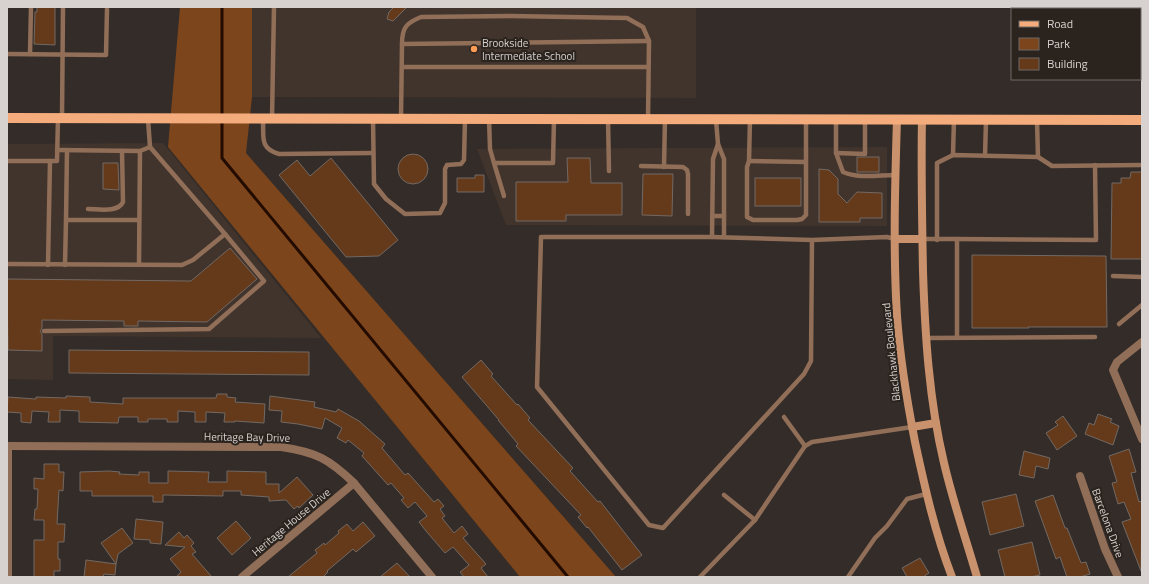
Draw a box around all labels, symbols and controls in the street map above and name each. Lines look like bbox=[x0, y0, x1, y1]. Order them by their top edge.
legend bbox=[1011, 8, 1141, 80]
text: Road bbox=[1047, 14, 1073, 33]
text: Park bbox=[1047, 34, 1070, 53]
place label: Brookside Intermediate School bbox=[482, 35, 575, 64]
marker: Brookside Intermediate School bbox=[469, 44, 479, 54]
text: Building bbox=[1047, 54, 1088, 73]
street label: Blackhawk Boulevard bbox=[878, 302, 904, 402]
street label: Heritage Bay Drive bbox=[204, 428, 291, 446]
street label: Heritage House Drive bbox=[248, 484, 334, 560]
street label: Barcelona Drive bbox=[1088, 486, 1128, 560]

